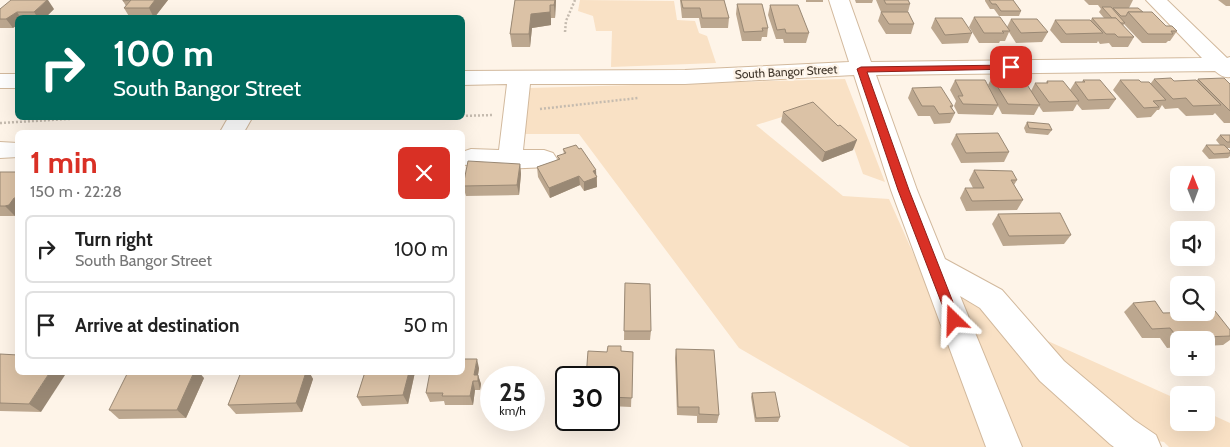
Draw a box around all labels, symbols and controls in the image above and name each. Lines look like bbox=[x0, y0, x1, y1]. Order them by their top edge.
text: 100 m bbox=[113, 32, 214, 75]
icon: right bbox=[30, 35, 95, 100]
pin bbox=[990, 46, 1032, 88]
icon: arrive bbox=[997, 53, 1025, 81]
street label: South Bangor Street bbox=[734, 61, 838, 82]
text: South Bangor Street bbox=[113, 75, 301, 102]
text: 1 min bbox=[30, 144, 98, 181]
button: close bbox=[398, 147, 450, 199]
north arrow bbox=[1170, 166, 1215, 211]
map controls bbox=[1170, 166, 1215, 431]
text: 150 m · 22:28 bbox=[30, 182, 122, 201]
button: sound bbox=[1170, 221, 1215, 266]
text: Turn right bbox=[75, 228, 153, 251]
icon: right bbox=[32, 235, 60, 263]
text: 100 m bbox=[394, 238, 448, 261]
text: South Bangor Street bbox=[75, 251, 212, 270]
button: search bbox=[1170, 276, 1215, 321]
position arrow bbox=[927, 293, 979, 345]
icon: arrive bbox=[32, 311, 60, 339]
text: Arrive at destination bbox=[75, 314, 239, 337]
text: 50 m bbox=[404, 314, 448, 337]
button: + bbox=[1170, 331, 1215, 376]
speed limit sign: 30 bbox=[555, 366, 620, 431]
text: 25 bbox=[499, 377, 526, 407]
button: − bbox=[1170, 386, 1215, 431]
text: km/h bbox=[499, 403, 526, 418]

